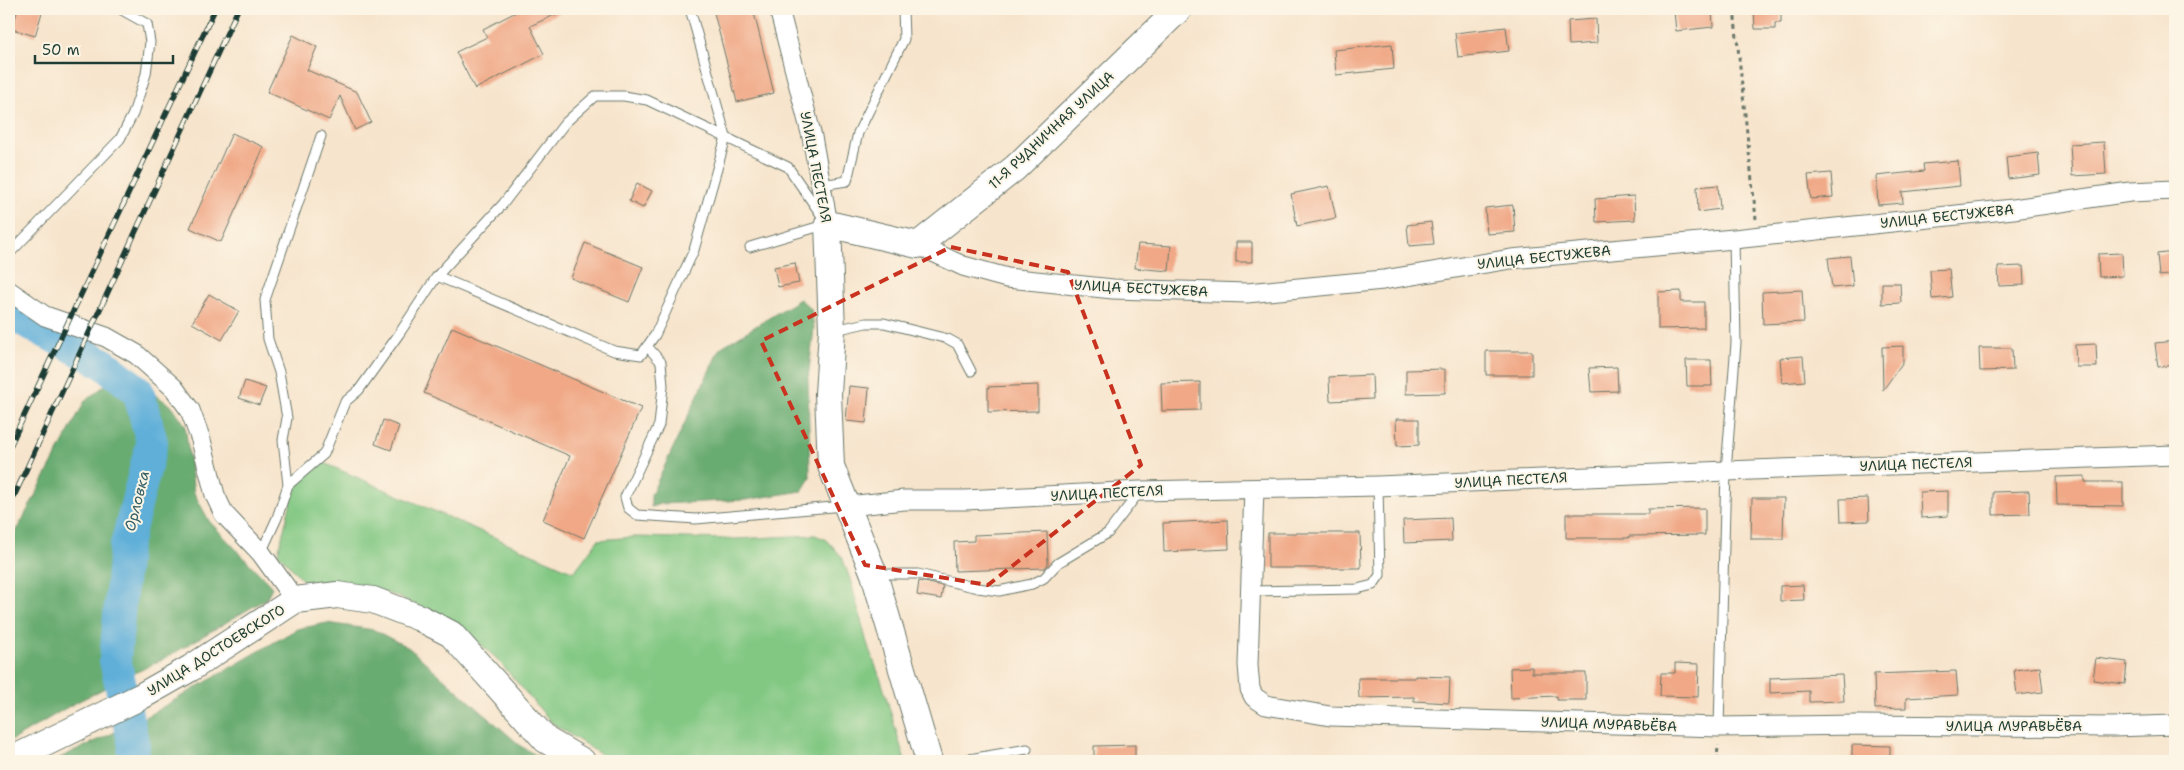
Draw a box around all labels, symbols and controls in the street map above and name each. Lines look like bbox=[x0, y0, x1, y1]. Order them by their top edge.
scale bar bbox=[35, 32, 172, 64]
text: 50 m bbox=[42, 40, 80, 60]
street label: 11-Я РУДНИЧНАЯ УЛИЦА bbox=[984, 67, 1118, 193]
street label: УЛИЦА ПЕСТЕЛЯ bbox=[796, 110, 836, 224]
street label: УЛИЦА БЕСТУЖЕВА bbox=[1879, 200, 2015, 232]
street label: УЛИЦА БЕСТУЖЕВА bbox=[1476, 241, 1612, 273]
street label: УЛИЦА БЕСТУЖЕВА bbox=[1073, 275, 1209, 301]
street label: УЛИЦА ПЕСТЕЛЯ bbox=[1859, 453, 1973, 475]
street label: УЛИЦА ПЕСТЕЛЯ bbox=[1454, 468, 1568, 492]
water label: Орловка bbox=[120, 469, 154, 533]
street label: УЛИЦА ПЕСТЕЛЯ bbox=[1050, 481, 1164, 505]
street label: УЛИЦА ДОСТОЕВСКОГО bbox=[144, 600, 288, 700]
street label: УЛИЦА МУРАВЬЁВА bbox=[1541, 713, 1677, 735]
street label: УЛИЦА МУРАВЬЁВА bbox=[1946, 717, 2082, 735]

